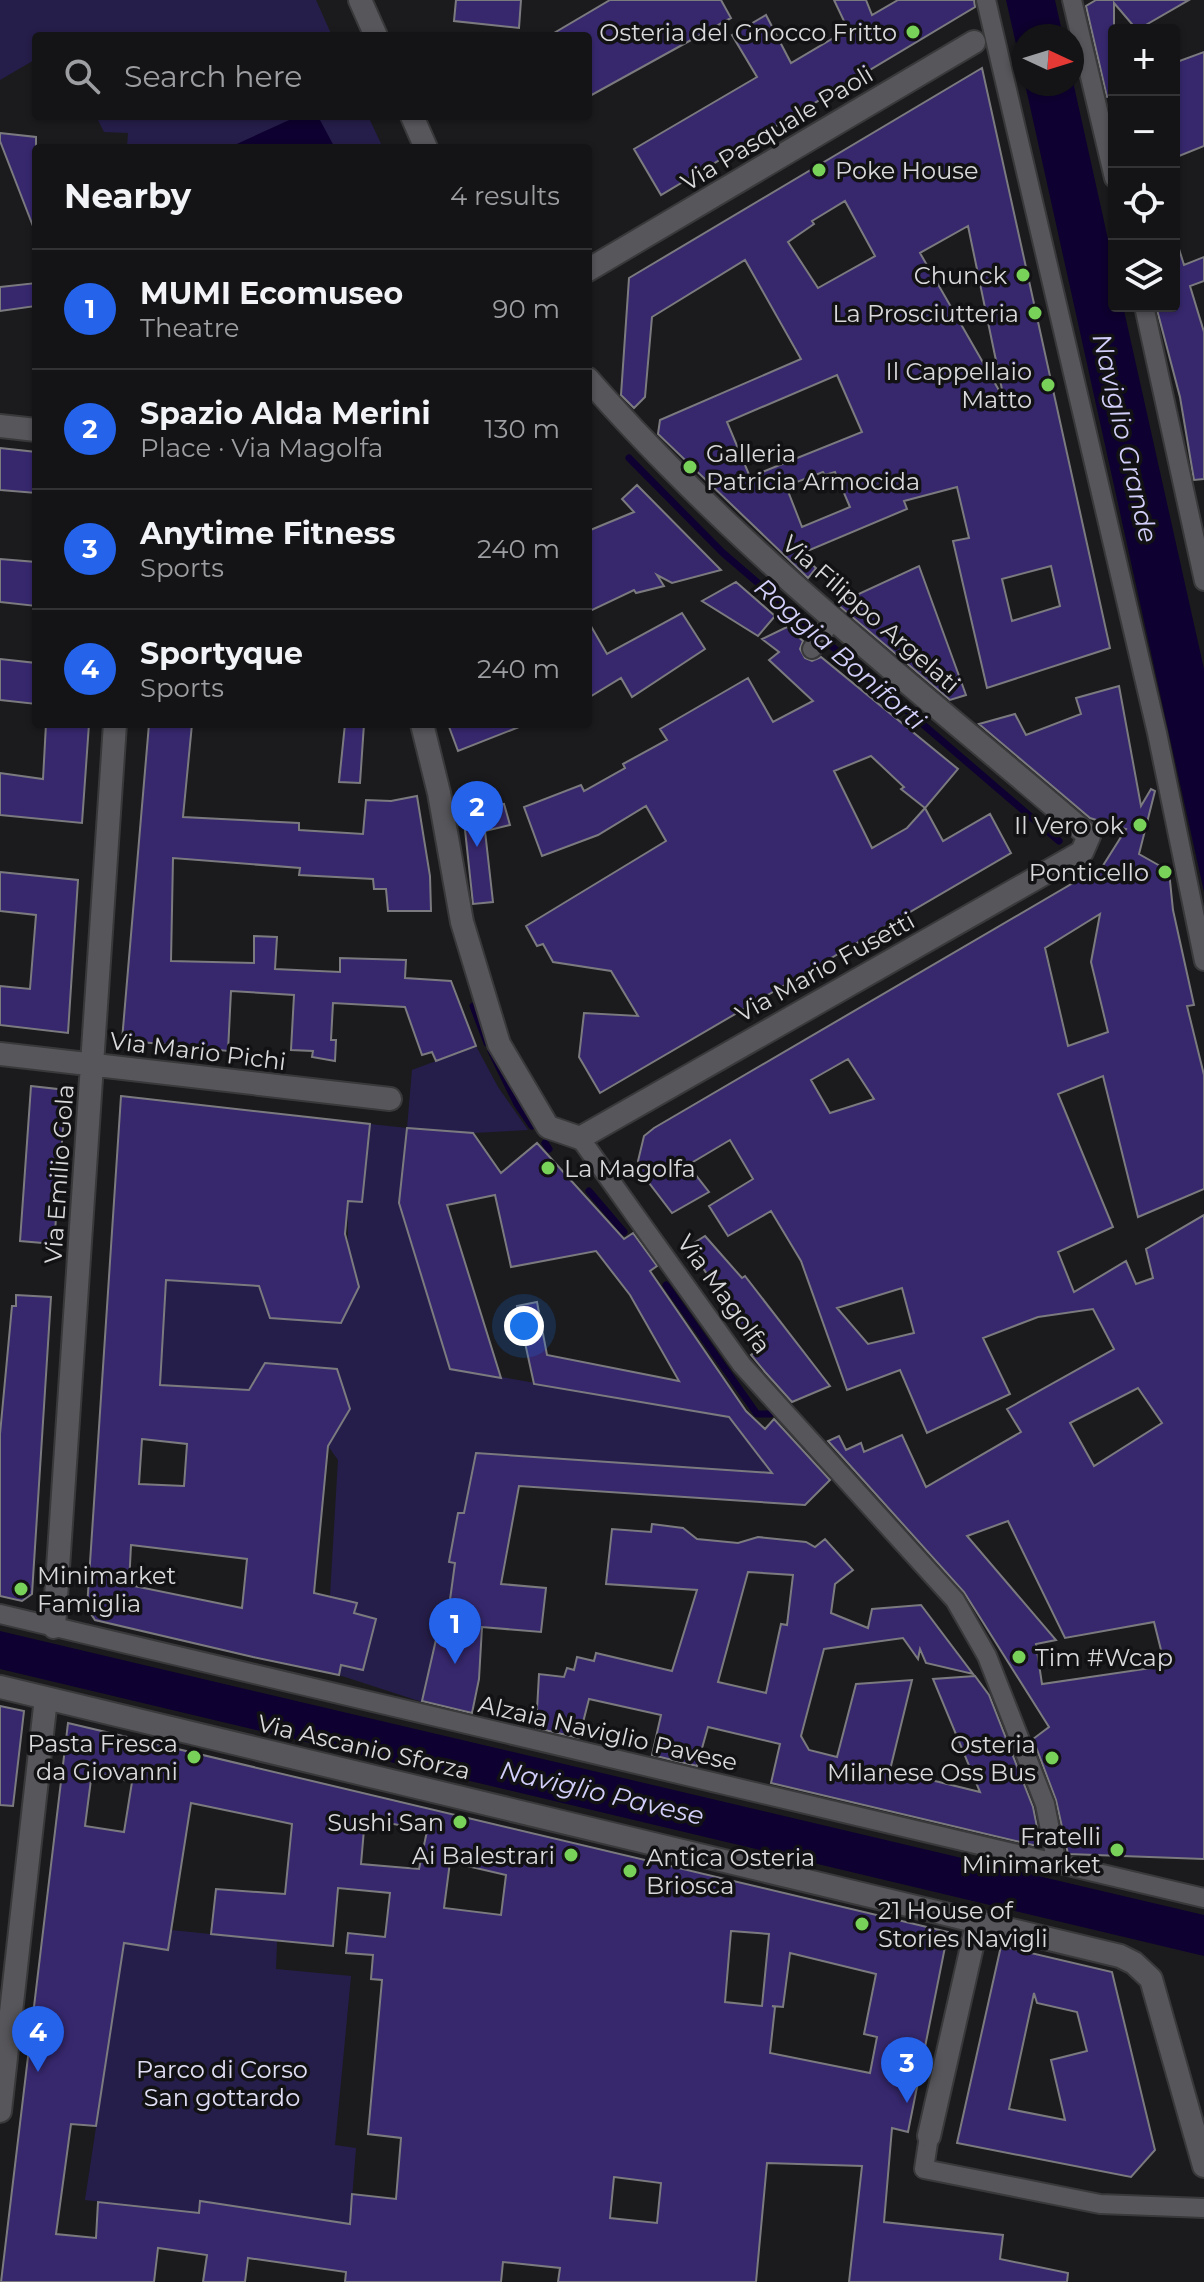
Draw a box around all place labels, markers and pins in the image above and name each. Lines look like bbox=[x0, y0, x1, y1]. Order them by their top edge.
place label: Osteria del Gnocco Fritto bbox=[599, 18, 897, 47]
marker: Osteria del Gnocco Fritto bbox=[904, 23, 922, 41]
place label: Poke House bbox=[835, 156, 979, 185]
marker: Poke House bbox=[810, 161, 828, 179]
place label: Chunck bbox=[914, 261, 1008, 290]
marker: Chunck bbox=[1014, 266, 1032, 284]
place label: La Prosciutteria bbox=[832, 299, 1019, 328]
marker: La Prosciutteria bbox=[1026, 304, 1044, 322]
place label: Il Cappellaio Matto bbox=[885, 357, 1032, 414]
marker: Il Cappellaio Matto bbox=[1039, 376, 1057, 394]
place label: Galleria Patricia Armocida bbox=[706, 439, 920, 496]
marker: Galleria Patricia Armocida bbox=[681, 458, 699, 476]
pin: 2 bbox=[451, 781, 503, 847]
place label: Il Vero ok bbox=[1014, 811, 1125, 840]
marker: Il Vero ok bbox=[1131, 816, 1149, 834]
place label: Ponticello bbox=[1029, 858, 1149, 887]
marker: Ponticello bbox=[1156, 863, 1174, 881]
place label: La Magolfa bbox=[564, 1154, 696, 1183]
marker: La Magolfa bbox=[539, 1159, 557, 1177]
place label: Minimarket Famiglia bbox=[37, 1561, 176, 1618]
marker: Minimarket Famiglia bbox=[12, 1580, 30, 1598]
pin: 1 bbox=[429, 1598, 481, 1664]
place label: Tim #Wcap bbox=[1035, 1643, 1173, 1672]
marker: Tim #Wcap bbox=[1010, 1648, 1028, 1666]
place label: Pasta Fresca da Giovanni bbox=[27, 1729, 178, 1786]
place label: Osteria Milanese Oss Bus bbox=[827, 1730, 1036, 1787]
marker: Pasta Fresca da Giovanni bbox=[185, 1748, 203, 1766]
marker: Osteria Milanese Oss Bus bbox=[1043, 1749, 1061, 1767]
place label: Sushi San bbox=[327, 1808, 444, 1837]
marker: Sushi San bbox=[451, 1813, 469, 1831]
place label: Fratelli Minimarket bbox=[962, 1822, 1101, 1879]
place label: Ai Balestrari bbox=[412, 1841, 555, 1870]
marker: Fratelli Minimarket bbox=[1108, 1841, 1126, 1859]
place label: Antica Osteria Briosca bbox=[646, 1843, 815, 1900]
marker: Ai Balestrari bbox=[562, 1846, 580, 1864]
marker: Antica Osteria Briosca bbox=[621, 1862, 639, 1880]
place label: 21 House of Stories Navigli bbox=[878, 1896, 1048, 1953]
marker: 21 House of Stories Navigli bbox=[853, 1915, 871, 1933]
pin: 4 bbox=[12, 2006, 64, 2072]
pin: 3 bbox=[881, 2037, 933, 2103]

